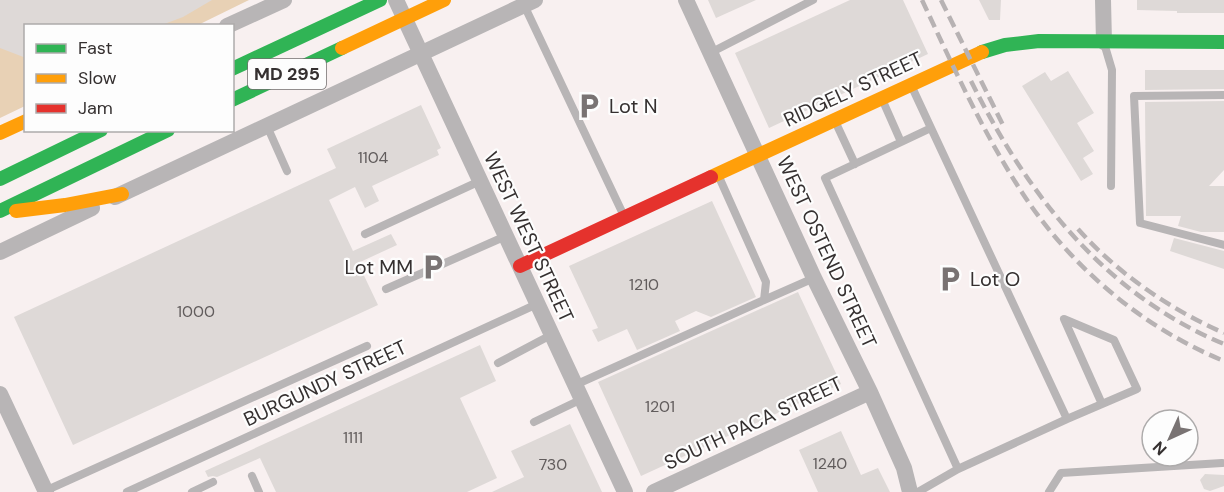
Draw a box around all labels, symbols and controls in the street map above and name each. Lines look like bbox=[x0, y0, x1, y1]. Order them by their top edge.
legend bbox=[24, 24, 234, 132]
text: Fast bbox=[78, 36, 113, 60]
street label: RIDGELY STREET bbox=[779, 45, 927, 133]
road number: MD 295 bbox=[248, 59, 326, 89]
text: Slow bbox=[78, 66, 117, 90]
parking icon: Lot N bbox=[574, 91, 604, 121]
place label: Lot N bbox=[609, 93, 658, 119]
text: Jam bbox=[78, 96, 113, 120]
house number: 1104 bbox=[358, 147, 389, 168]
street label: WEST WEST STREET bbox=[478, 148, 580, 326]
street label: WEST OSTEND STREET bbox=[771, 152, 883, 352]
parking icon: Lot MM bbox=[418, 252, 448, 282]
place label: Lot MM bbox=[345, 254, 413, 280]
parking icon: Lot O bbox=[935, 264, 965, 294]
place label: Lot O bbox=[970, 266, 1020, 292]
house number: 1210 bbox=[629, 274, 659, 295]
house number: 1000 bbox=[177, 301, 215, 322]
street label: BURGUNDY STREET bbox=[239, 334, 411, 432]
street label: SOUTH PACA STREET bbox=[660, 370, 846, 476]
house number: 1201 bbox=[645, 396, 675, 417]
north arrow bbox=[1140, 408, 1200, 468]
house number: 1111 bbox=[343, 427, 363, 448]
text: N bbox=[1148, 437, 1171, 460]
house number: 1240 bbox=[813, 453, 847, 474]
house number: 730 bbox=[539, 454, 567, 475]

